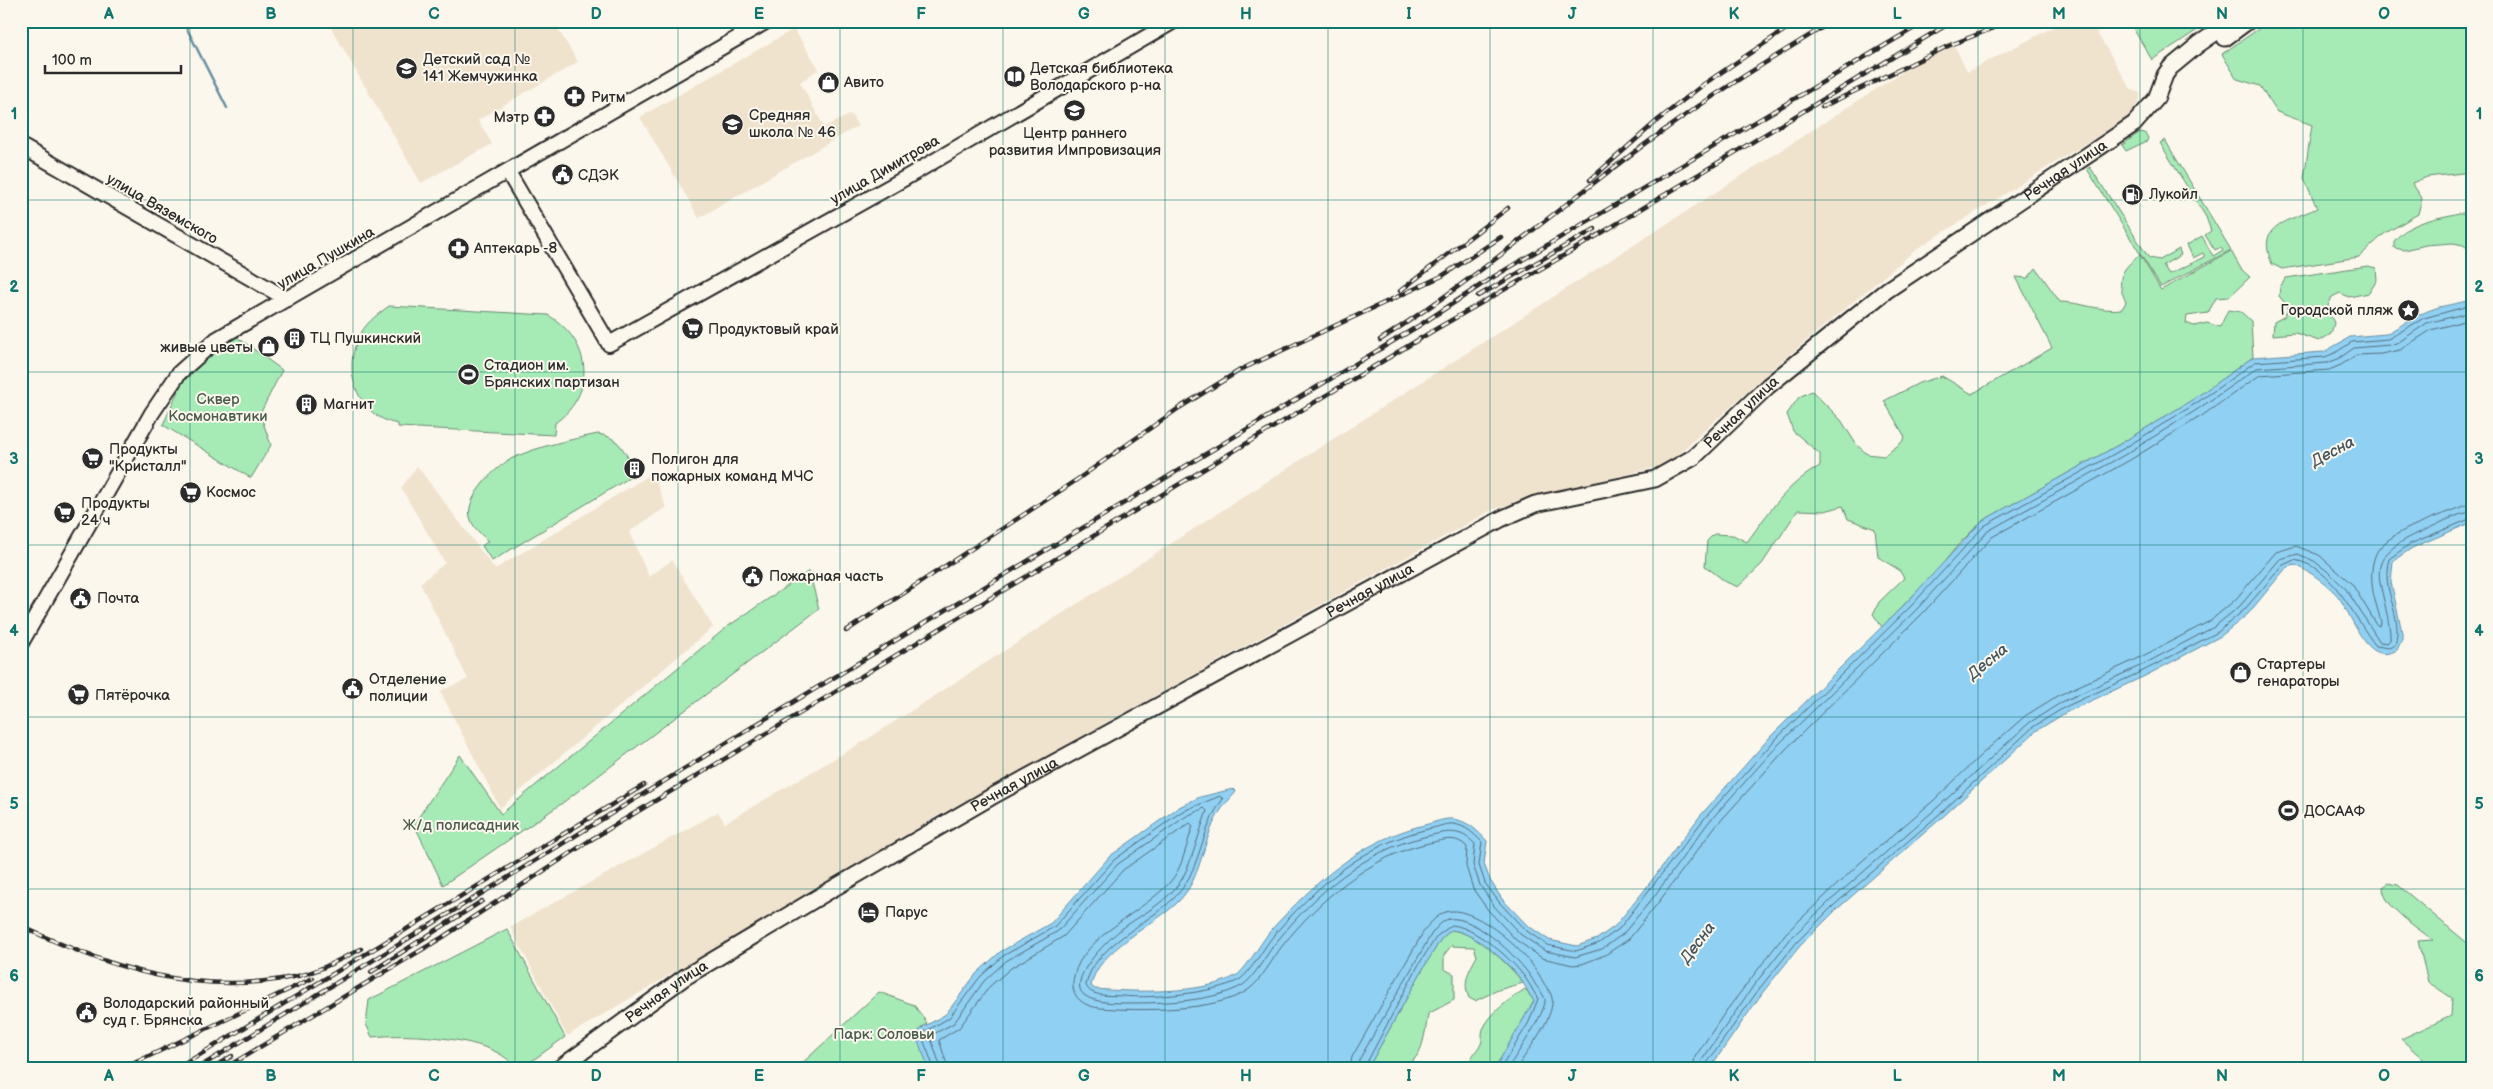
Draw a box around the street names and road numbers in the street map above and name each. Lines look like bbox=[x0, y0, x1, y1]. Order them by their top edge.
street label: улица Димитрова bbox=[827, 131, 943, 209]
street label: Речная улица bbox=[2020, 135, 2111, 205]
street label: улица Вяземского bbox=[103, 169, 221, 249]
street label: улица Пушкина bbox=[274, 222, 378, 293]
street label: Речная улица bbox=[1699, 372, 1783, 452]
street label: Речная улица bbox=[1323, 559, 1417, 622]
street label: Речная улица bbox=[967, 753, 1061, 816]
street label: Речная улица bbox=[621, 956, 711, 1027]

